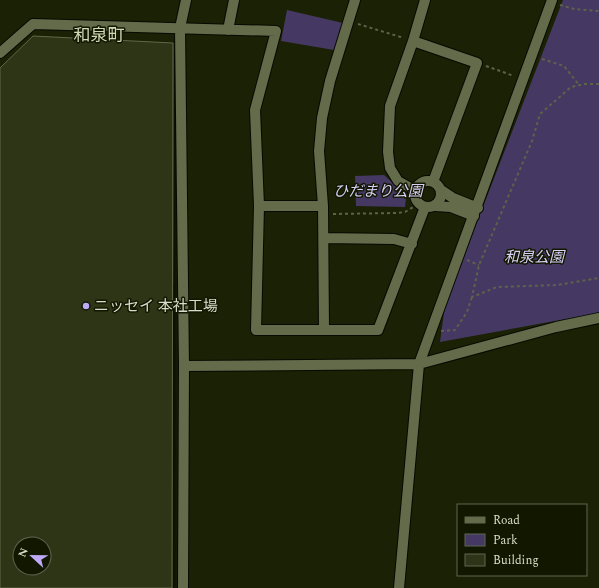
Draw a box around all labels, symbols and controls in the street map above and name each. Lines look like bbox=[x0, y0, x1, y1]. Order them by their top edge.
district label: 和泉町 bbox=[74, 23, 125, 49]
park label: ひだまり公園 bbox=[333, 180, 425, 203]
park label: 和泉公園 bbox=[504, 246, 566, 269]
place label: ニッセイ 本社工場 bbox=[94, 295, 218, 318]
marker: ニッセイ 本社工場 bbox=[81, 301, 91, 311]
legend bbox=[457, 504, 587, 576]
text: Road bbox=[493, 511, 520, 530]
text: Park bbox=[493, 531, 518, 550]
north arrow bbox=[12, 536, 52, 576]
text: N bbox=[14, 545, 33, 560]
text: Building bbox=[493, 551, 539, 570]

